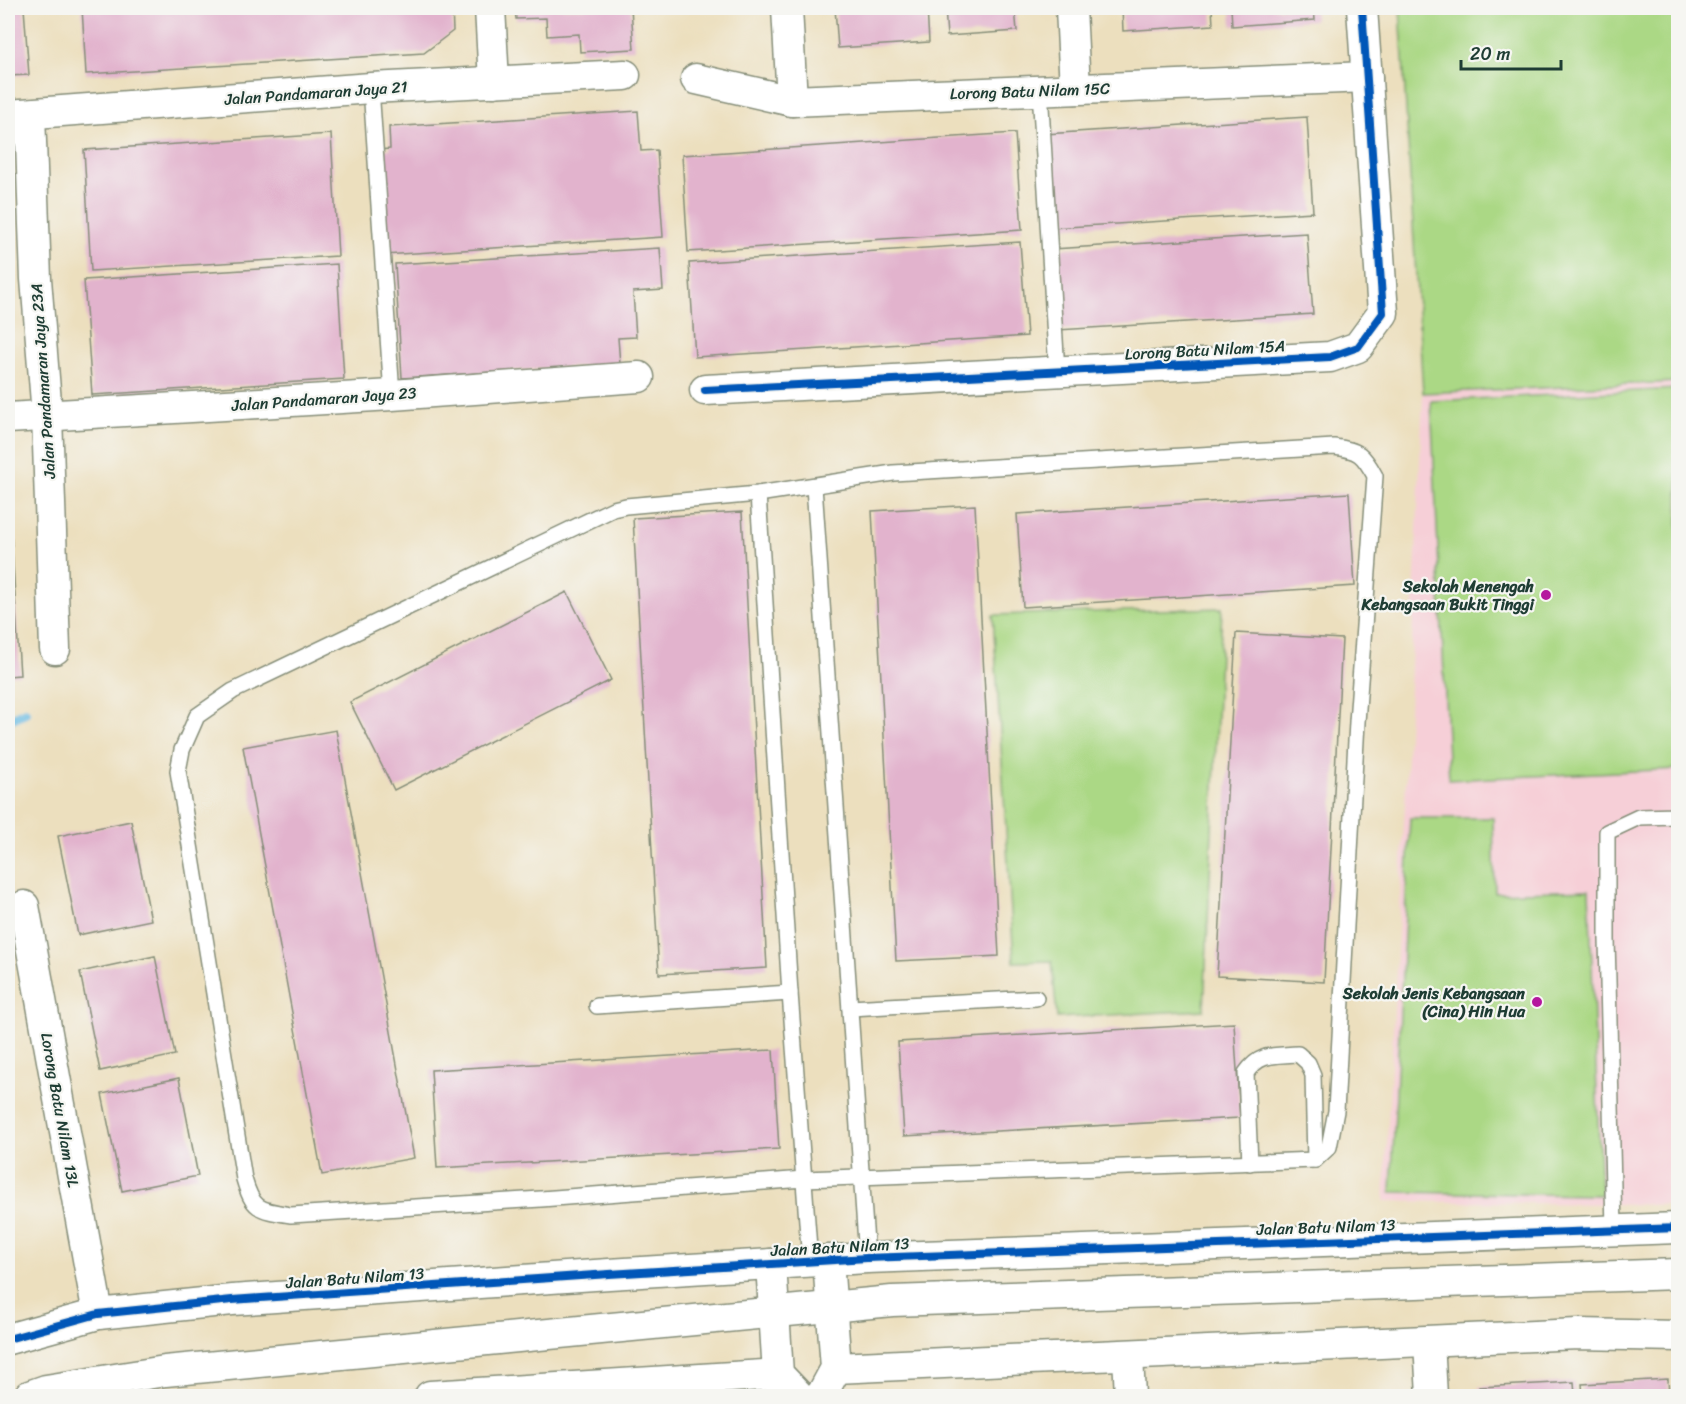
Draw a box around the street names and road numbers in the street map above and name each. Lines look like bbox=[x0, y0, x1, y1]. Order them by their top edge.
street label: Jalan Pandamaran Jaya 21 bbox=[223, 72, 409, 114]
street label: Lorong Batu Nilam 15C bbox=[949, 74, 1111, 108]
street label: Jalan Pandamaran Jaya 23A bbox=[22, 282, 64, 481]
street label: Lorong Batu Nilam 15A bbox=[1124, 331, 1286, 369]
street label: Jalan Pandamaran Jaya 23 bbox=[230, 378, 418, 420]
street label: Lorong Batu Nilam 13L bbox=[32, 1030, 88, 1190]
street label: Jalan Batu Nilam 13 bbox=[1255, 1210, 1396, 1244]
street label: Jalan Batu Nilam 13 bbox=[769, 1229, 910, 1265]
street label: Jalan Batu Nilam 13 bbox=[284, 1259, 425, 1297]

